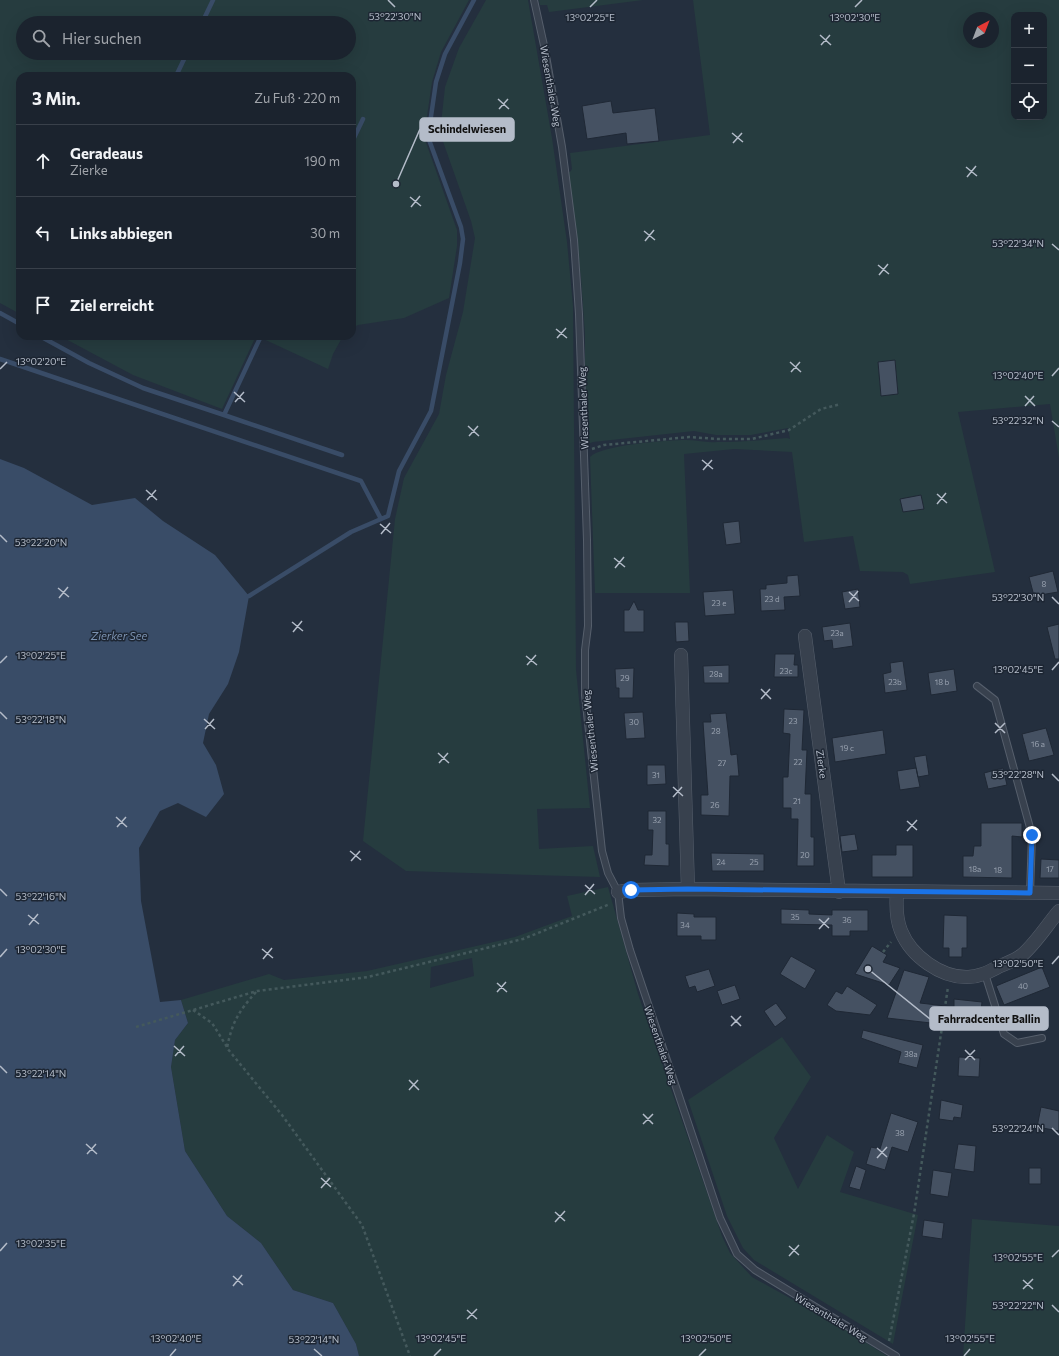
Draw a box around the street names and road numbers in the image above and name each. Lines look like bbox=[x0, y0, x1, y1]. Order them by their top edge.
street label: Wiesenthaler Weg bbox=[538, 44, 564, 128]
street label: Wiesenthaler Weg bbox=[576, 366, 590, 449]
street label: Wiesenthaler Weg bbox=[580, 689, 600, 773]
street label: Zierke bbox=[814, 749, 830, 779]
street label: Wiesenthaler Weg bbox=[642, 1004, 680, 1087]
street label: Wiesenthaler Weg bbox=[793, 1291, 870, 1344]

